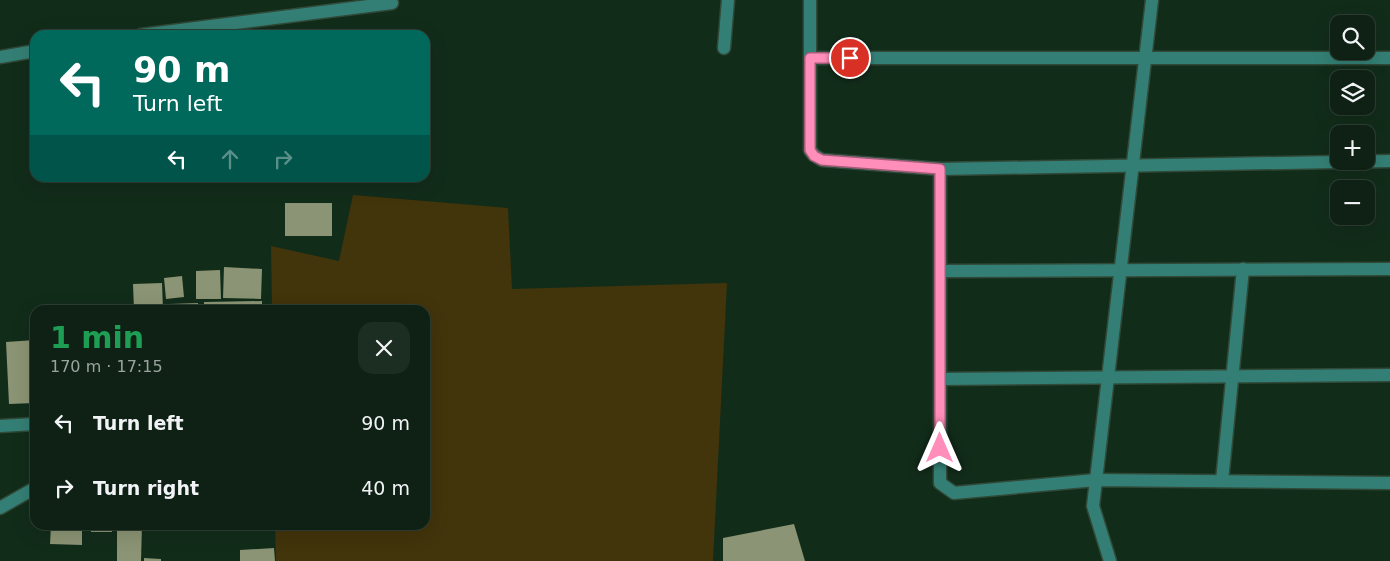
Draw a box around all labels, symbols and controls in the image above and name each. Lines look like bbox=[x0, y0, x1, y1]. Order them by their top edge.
map controls bbox=[1330, 15, 1375, 225]
button: search bbox=[1330, 15, 1375, 60]
pin bbox=[829, 37, 871, 79]
icon: arrive bbox=[836, 44, 864, 72]
icon: left bbox=[50, 50, 115, 115]
text: 90 m bbox=[133, 50, 230, 90]
button: layers bbox=[1330, 70, 1375, 115]
text: Turn left bbox=[133, 91, 222, 116]
button: + bbox=[1330, 125, 1375, 170]
icon: left bbox=[163, 145, 191, 173]
icon: ahead bbox=[216, 145, 244, 173]
icon: right bbox=[269, 145, 297, 173]
button: − bbox=[1330, 180, 1375, 225]
text: 1 min bbox=[50, 320, 144, 355]
button: close bbox=[358, 322, 410, 374]
text: 170 m · 17:15 bbox=[50, 357, 163, 376]
icon: left bbox=[50, 409, 78, 437]
text: Turn left bbox=[93, 412, 184, 434]
text: 90 m bbox=[361, 412, 410, 434]
position arrow bbox=[913, 421, 965, 473]
icon: right bbox=[50, 474, 78, 502]
text: Turn right bbox=[93, 477, 199, 499]
text: 40 m bbox=[361, 477, 410, 499]

